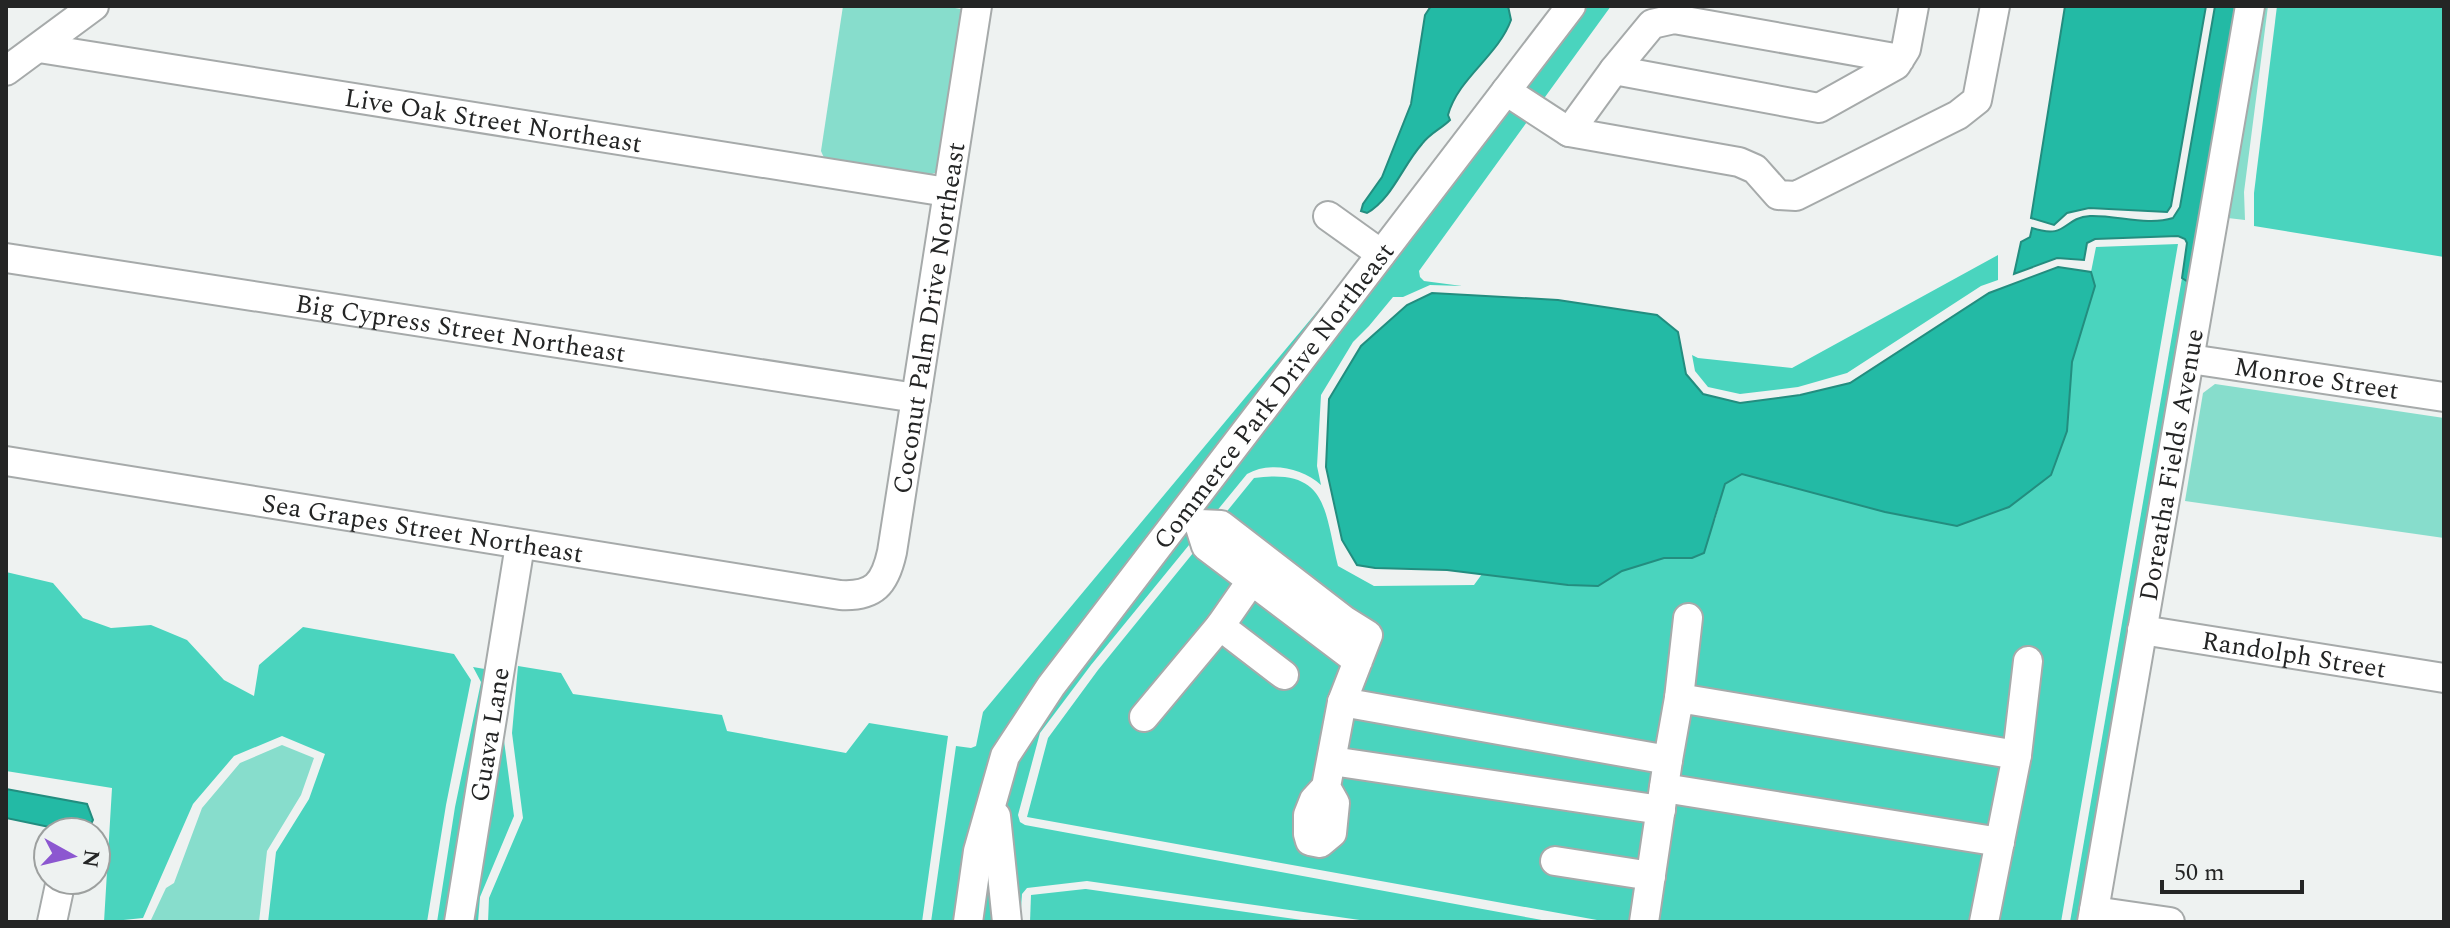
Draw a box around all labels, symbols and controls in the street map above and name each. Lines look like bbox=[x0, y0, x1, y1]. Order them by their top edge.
street label: Live Oak Street Northeast bbox=[342, 78, 645, 164]
street label: Coconut Palm Drive Northeast bbox=[882, 139, 977, 497]
street label: Commerce Park Drive Northeast bbox=[1143, 234, 1405, 558]
street label: Big Cypress Street Northeast bbox=[293, 284, 628, 374]
street label: Doreatha Fields Avenue bbox=[2129, 326, 2215, 604]
street label: Monroe Street bbox=[2231, 347, 2401, 411]
street label: Sea Grapes Street Northeast bbox=[259, 483, 586, 574]
street label: Randolph Street bbox=[2199, 621, 2389, 690]
street label: Guava Lane bbox=[460, 664, 521, 805]
north arrow bbox=[32, 816, 112, 896]
scale bar bbox=[2162, 844, 2302, 894]
text: N bbox=[73, 847, 108, 870]
text: 50 m bbox=[2174, 855, 2225, 891]

